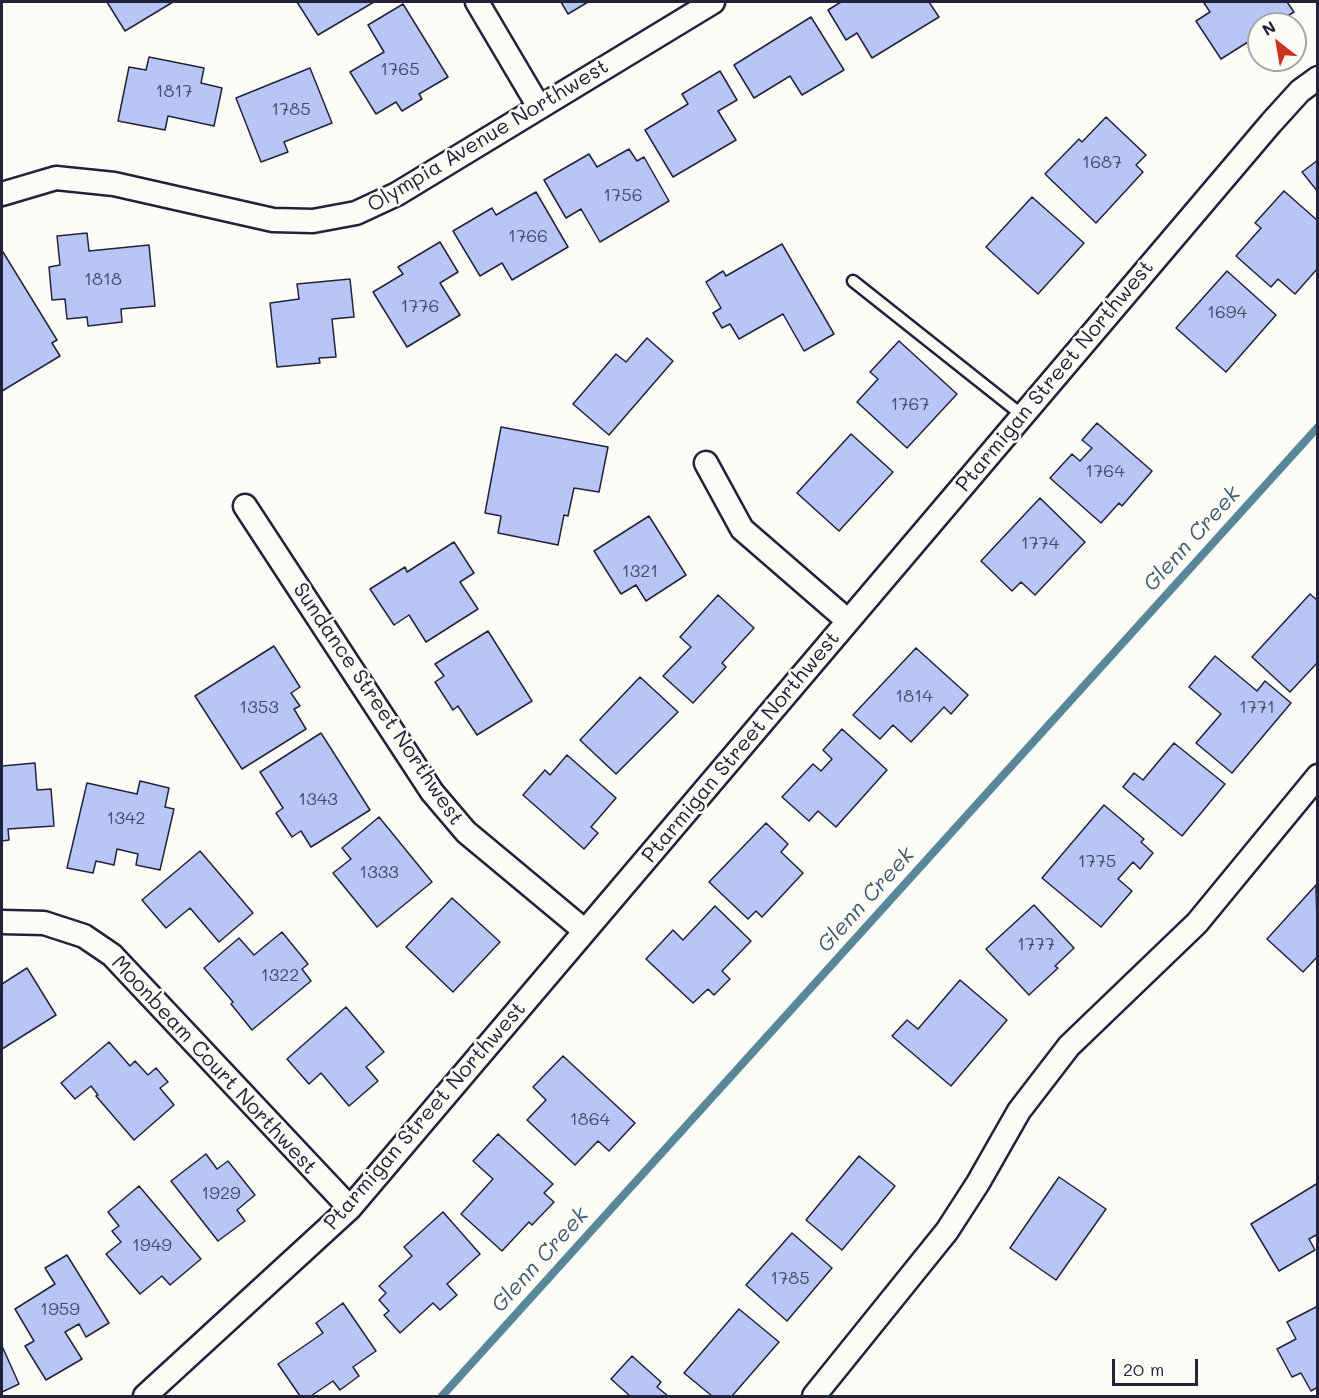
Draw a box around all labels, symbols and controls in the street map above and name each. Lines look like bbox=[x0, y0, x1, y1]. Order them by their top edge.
north arrow bbox=[1247, 12, 1307, 72]
text: N bbox=[1258, 16, 1279, 40]
street label: Olympia Avenue Northwest bbox=[363, 54, 613, 218]
house number: 1765 bbox=[380, 58, 420, 80]
house number: 1817 bbox=[156, 80, 192, 102]
house number: 1785 bbox=[271, 98, 311, 120]
house number: 1687 bbox=[1082, 151, 1122, 173]
house number: 1756 bbox=[603, 184, 643, 206]
house number: 1766 bbox=[508, 225, 548, 247]
street label: Ptarmigan Street Northwest bbox=[951, 255, 1159, 497]
house number: 1818 bbox=[84, 268, 122, 290]
house number: 1776 bbox=[401, 295, 439, 317]
house number: 1694 bbox=[1207, 301, 1247, 323]
house number: 1767 bbox=[891, 393, 929, 415]
house number: 1764 bbox=[1085, 460, 1125, 482]
water label: Glenn Creek bbox=[1138, 481, 1246, 597]
house number: 1774 bbox=[1021, 532, 1059, 554]
house number: 1321 bbox=[622, 560, 658, 582]
street label: Sundance Street Northwest bbox=[287, 578, 469, 830]
street label: Ptarmigan Street Northwest bbox=[637, 626, 845, 868]
house number: 1814 bbox=[895, 685, 933, 707]
house number: 1353 bbox=[239, 696, 279, 718]
house number: 1771 bbox=[1239, 696, 1275, 718]
house number: 1343 bbox=[298, 788, 338, 810]
house number: 1342 bbox=[106, 807, 146, 829]
water label: Glenn Creek bbox=[812, 842, 920, 958]
house number: 1775 bbox=[1078, 850, 1116, 872]
house number: 1333 bbox=[359, 861, 399, 883]
house number: 1777 bbox=[1017, 933, 1055, 955]
street label: Moonbeam Court Northwest bbox=[106, 950, 322, 1180]
house number: 1322 bbox=[261, 964, 299, 986]
street label: Ptarmigan Street Northwest bbox=[319, 997, 531, 1235]
house number: 1864 bbox=[570, 1108, 610, 1130]
house number: 1929 bbox=[201, 1182, 241, 1204]
water label: Glenn Creek bbox=[486, 1202, 594, 1318]
house number: 1949 bbox=[132, 1234, 172, 1256]
house number: 1785 bbox=[770, 1267, 810, 1289]
house number: 1959 bbox=[40, 1298, 80, 1320]
scale bar bbox=[1115, 1347, 1200, 1385]
text: 20 m bbox=[1123, 1357, 1164, 1381]

